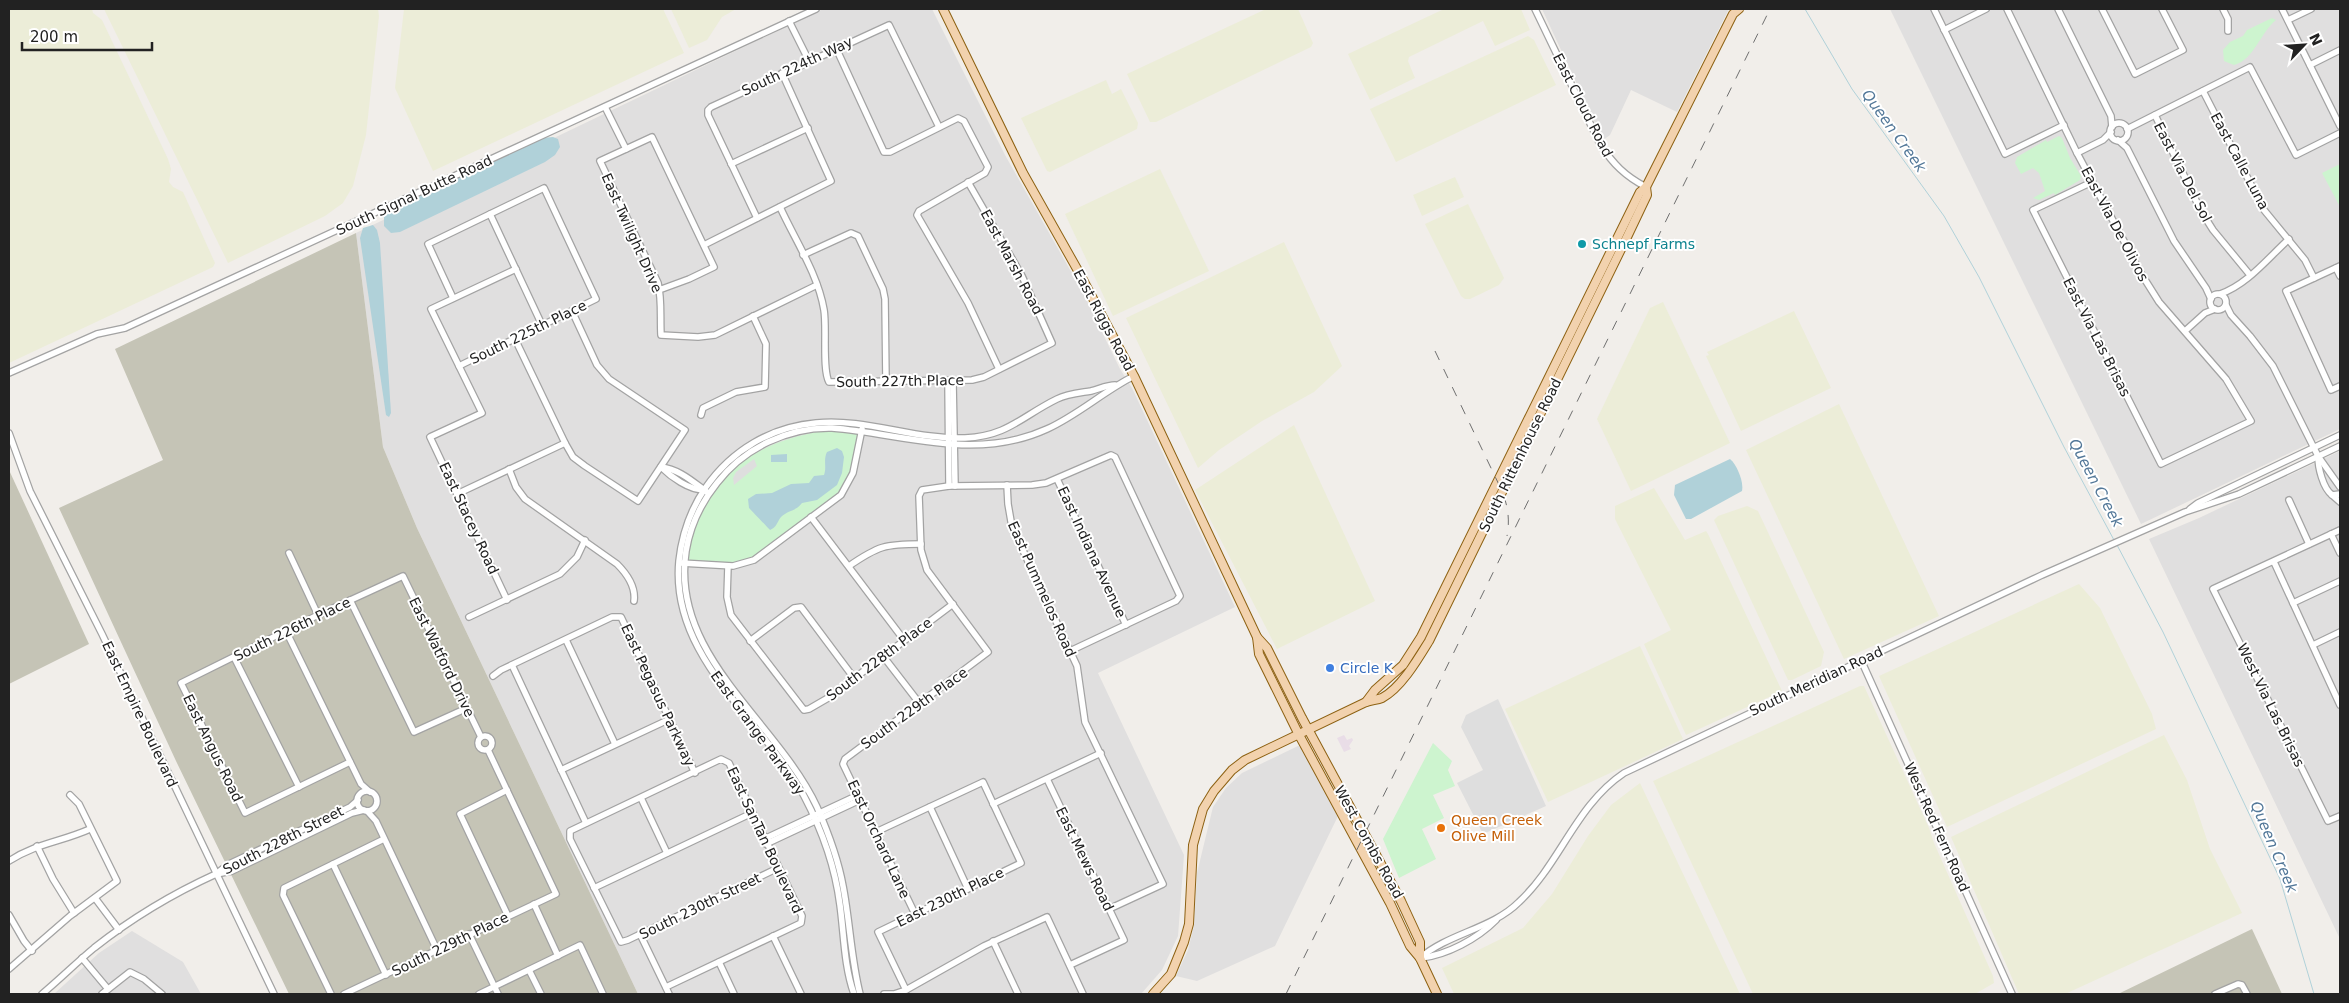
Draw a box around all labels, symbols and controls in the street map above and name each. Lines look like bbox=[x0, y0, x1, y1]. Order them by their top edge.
scale bar bbox=[22, 20, 152, 52]
north arrow bbox=[2279, 20, 2329, 70]
text: 200 m bbox=[30, 28, 78, 46]
text: N bbox=[2306, 31, 2326, 48]
street label: South 224th Way bbox=[739, 33, 855, 99]
street label: East Cloud Road bbox=[1550, 50, 1616, 160]
water label: Queen Creek bbox=[1858, 86, 1931, 177]
street label: East Calle Luna bbox=[2208, 110, 2272, 212]
street label: East Via Del Sol bbox=[2151, 119, 2215, 225]
street label: South Signal Butte Road bbox=[333, 152, 495, 238]
street label: East Via De Olivos bbox=[2078, 164, 2152, 284]
street label: East Twilight Drive bbox=[598, 171, 666, 295]
street label: East Marsh Road bbox=[978, 207, 1046, 317]
place label: Schnepf Farms bbox=[1592, 236, 1695, 252]
marker: Schnepf Farms bbox=[1576, 238, 1588, 250]
street label: East Riggs Road bbox=[1070, 266, 1138, 374]
street label: East Via Las Brisas bbox=[2060, 275, 2134, 399]
street label: South 225th Place bbox=[467, 297, 589, 367]
street label: South 227th Place bbox=[836, 372, 964, 390]
street label: South Rittenhouse Road bbox=[1476, 376, 1564, 534]
water label: Queen Creek bbox=[2065, 436, 2128, 532]
street label: East Stacey Road bbox=[436, 459, 502, 577]
street label: East Indiana Avenue bbox=[1055, 484, 1129, 620]
street label: East Pummelos Road bbox=[1005, 519, 1079, 659]
street label: South 226th Place bbox=[231, 594, 353, 664]
street label: East Watford Drive bbox=[406, 594, 478, 720]
street label: South 228th Place bbox=[823, 614, 935, 704]
street label: East Pegasus Parkway bbox=[618, 621, 698, 769]
street label: East Empire Boulevard bbox=[99, 638, 181, 790]
street label: West Via Las Brisas bbox=[2234, 641, 2308, 769]
street label: South Meridian Road bbox=[1747, 643, 1885, 719]
place label: Circle K bbox=[1340, 660, 1394, 676]
marker: Circle K bbox=[1324, 662, 1336, 674]
street label: South 229th Place bbox=[858, 664, 970, 752]
street label: East Grange Parkway bbox=[708, 668, 808, 798]
street label: East Angus Road bbox=[180, 692, 246, 804]
street label: West Red Fern Road bbox=[1901, 760, 1973, 894]
street label: East SanTan Boulevard bbox=[724, 764, 806, 916]
street label: East Orchard Lane bbox=[844, 777, 914, 901]
street label: West Combs Road bbox=[1331, 783, 1407, 901]
water label: Queen Creek bbox=[2247, 798, 2302, 897]
street label: South 228th Street bbox=[220, 802, 346, 877]
street label: East Mews Road bbox=[1053, 804, 1117, 914]
place label: Queen Creek Olive Mill bbox=[1451, 812, 1543, 844]
marker: Queen Creek Olive Mill bbox=[1435, 822, 1447, 834]
street label: East 230th Place bbox=[894, 864, 1006, 930]
street label: South 230th Street bbox=[637, 869, 764, 942]
street label: South 229th Place bbox=[389, 909, 511, 979]

